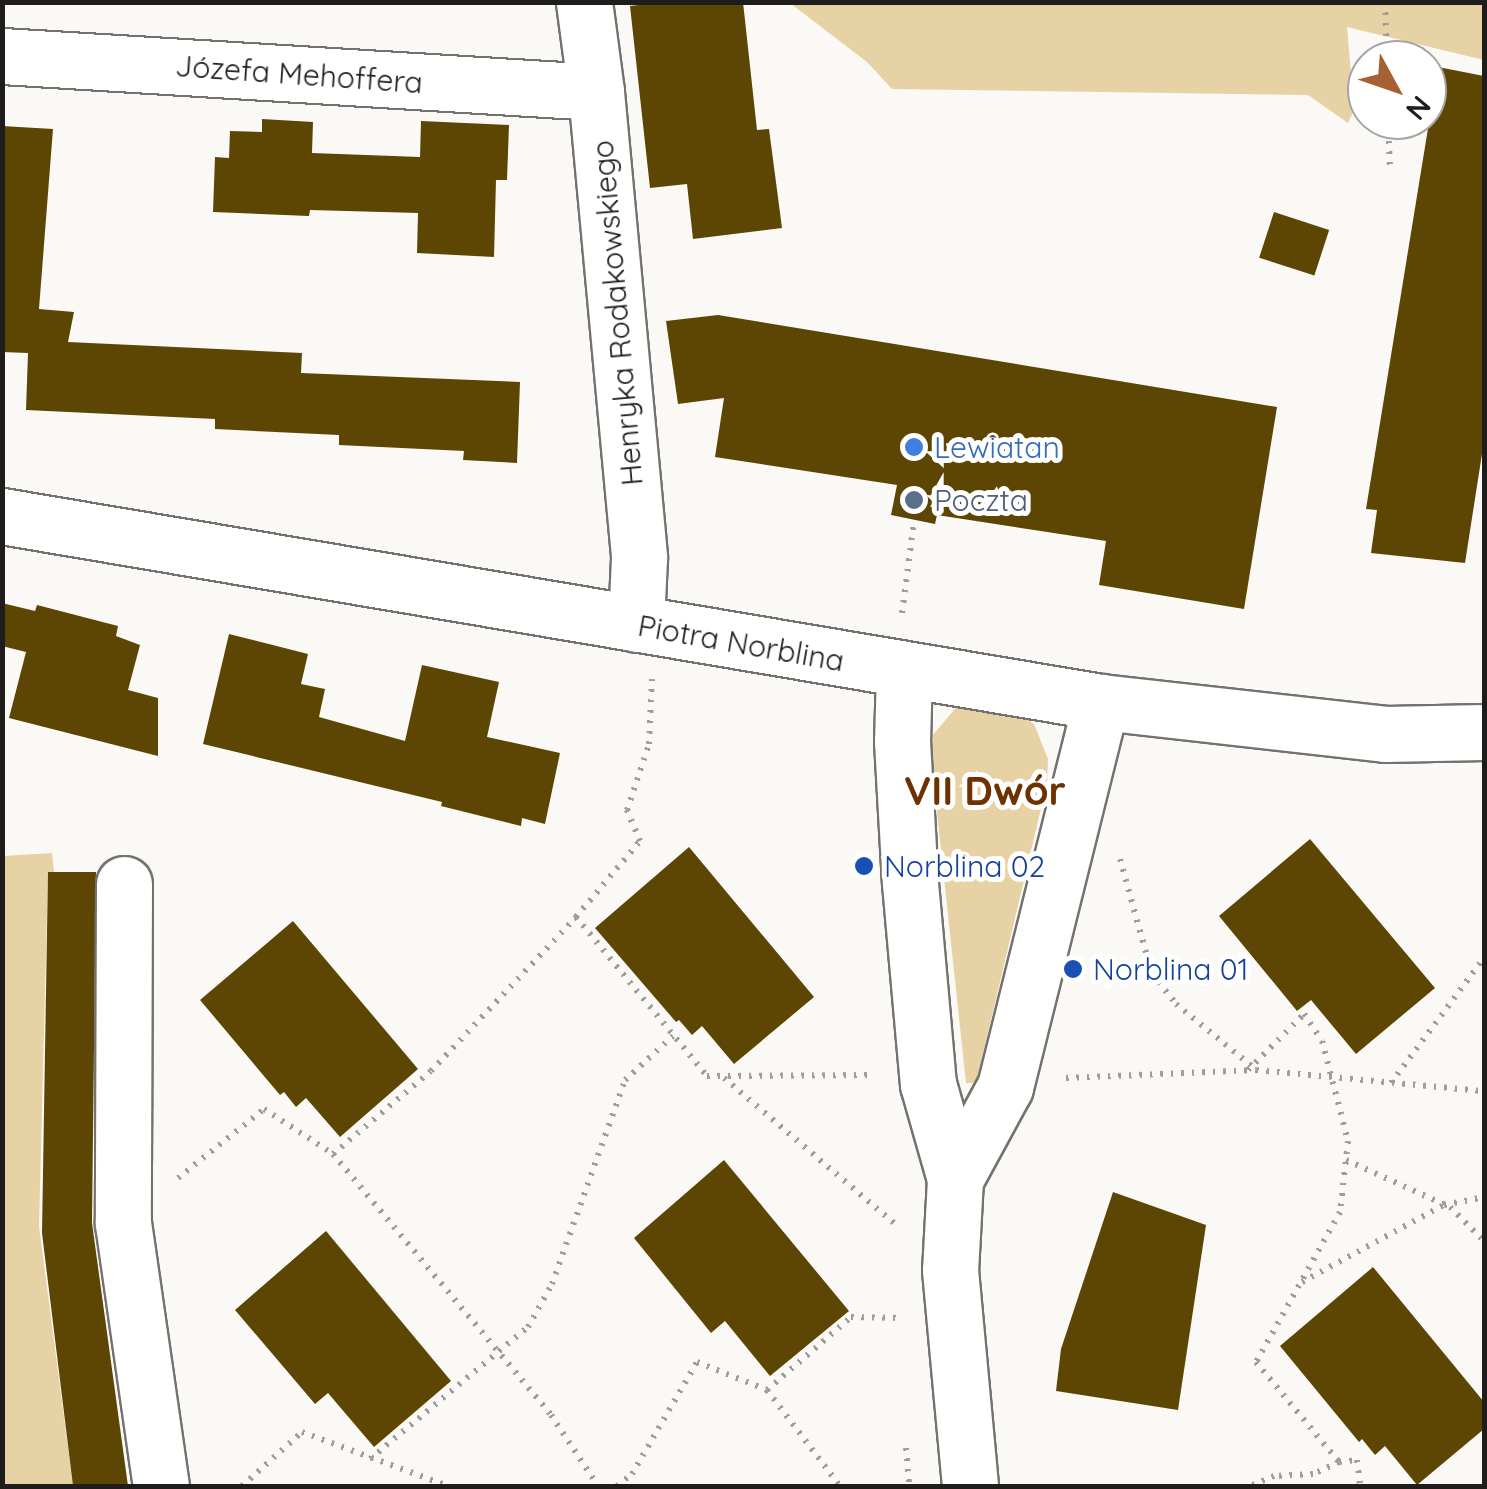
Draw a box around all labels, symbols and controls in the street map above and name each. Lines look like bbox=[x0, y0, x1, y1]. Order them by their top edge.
north arrow bbox=[1347, 40, 1447, 140]
street label: Józefa Mehoffera bbox=[174, 47, 424, 101]
text: N bbox=[1399, 89, 1439, 127]
street label: Henryka Rodakowskiego bbox=[584, 139, 650, 487]
place label: Lewiatan bbox=[934, 429, 1060, 465]
marker: Lewiatan bbox=[903, 436, 925, 458]
place label: Poczta bbox=[934, 482, 1028, 518]
marker: Poczta bbox=[903, 489, 925, 511]
street label: Piotra Norblina bbox=[635, 607, 847, 679]
district label: VII Dwór bbox=[904, 766, 1066, 814]
place label: Norblina 02 bbox=[884, 848, 1045, 884]
marker: Norblina 02 bbox=[853, 855, 875, 877]
place label: Norblina 01 bbox=[1093, 951, 1249, 987]
marker: Norblina 01 bbox=[1062, 958, 1084, 980]

